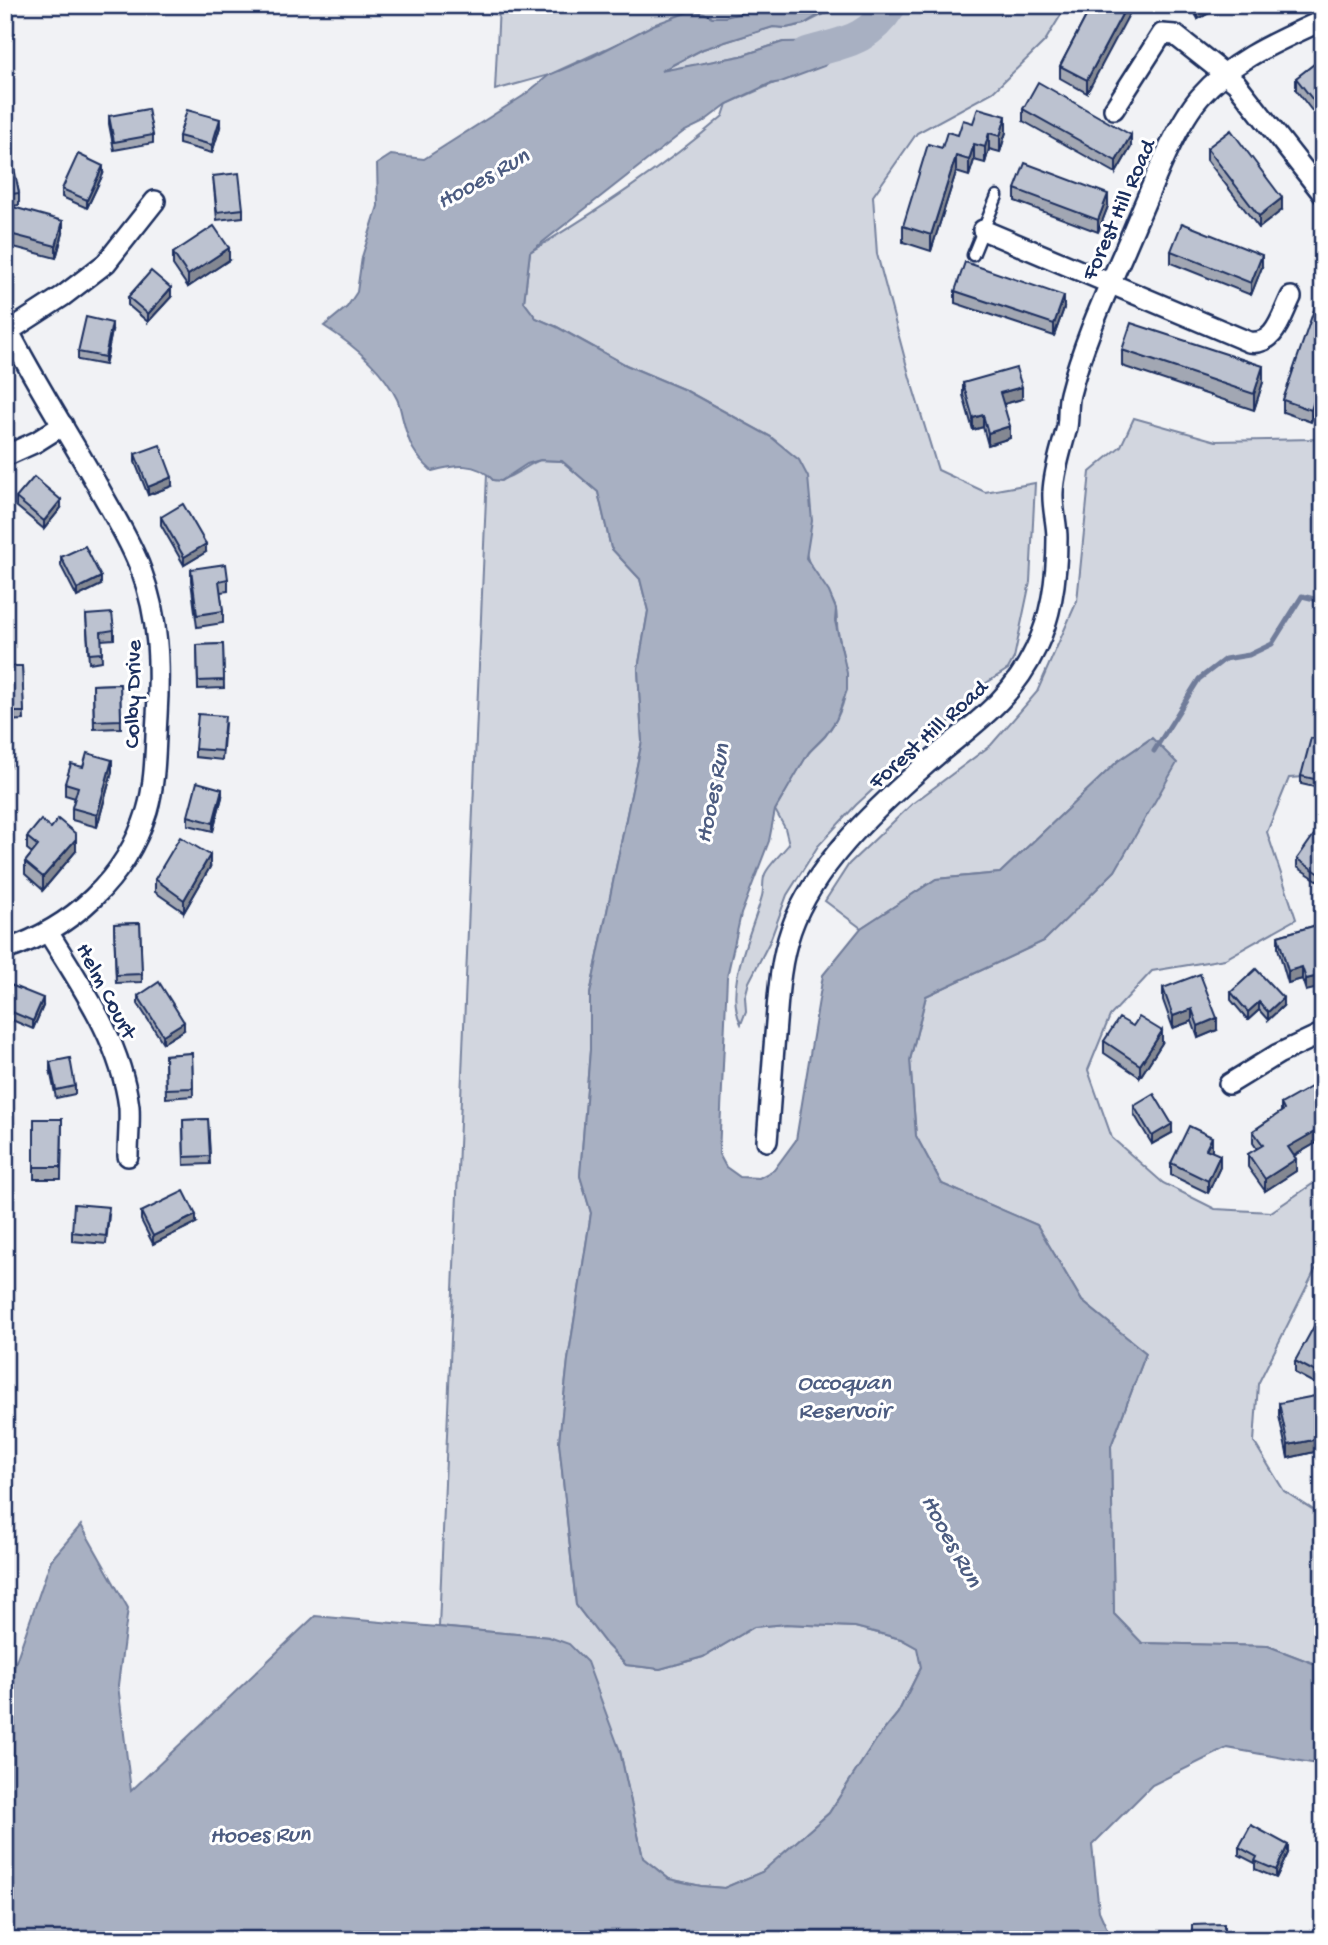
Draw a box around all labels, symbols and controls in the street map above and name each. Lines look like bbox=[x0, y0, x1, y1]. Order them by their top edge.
street label: Forest Hill Road bbox=[1077, 135, 1164, 286]
water label: Hooes Run bbox=[433, 143, 535, 217]
street label: Colby Drive bbox=[120, 638, 149, 749]
street label: Forest Hill Road bbox=[863, 674, 996, 797]
water label: Hooes Run bbox=[691, 741, 738, 846]
street label: Helm Court bbox=[68, 939, 142, 1046]
water label: Occoquan Reservoir bbox=[797, 1370, 894, 1427]
water label: Hooes Run bbox=[913, 1491, 987, 1593]
water label: Hooes Run bbox=[209, 1821, 311, 1852]

